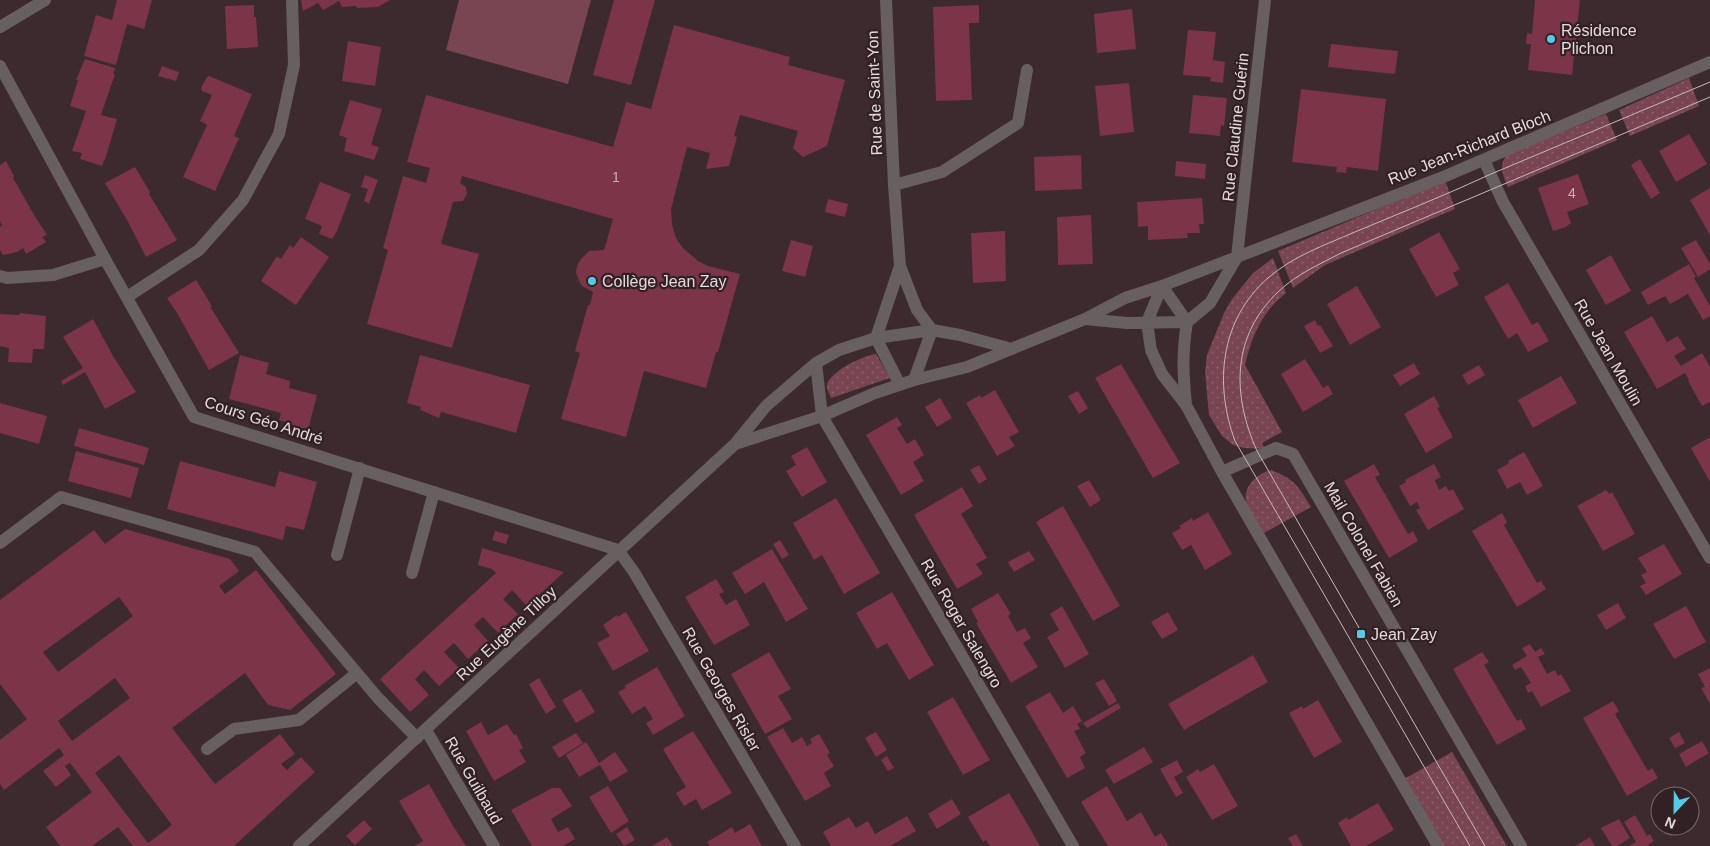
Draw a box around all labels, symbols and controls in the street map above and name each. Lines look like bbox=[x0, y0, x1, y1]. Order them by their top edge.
place label: Résidence Plichon bbox=[1561, 22, 1637, 57]
street label: Rue de Saint-Yon bbox=[864, 30, 885, 156]
marker: Résidence Plichon bbox=[1545, 33, 1557, 45]
street label: Rue Claudine Guérin bbox=[1219, 52, 1252, 202]
street label: Rue Jean-Richard Bloch bbox=[1386, 107, 1553, 188]
house number: 1 bbox=[612, 169, 620, 185]
house number: 4 bbox=[1568, 185, 1576, 201]
place label: Collège Jean Zay bbox=[602, 273, 727, 290]
marker: Collège Jean Zay bbox=[586, 275, 598, 287]
street label: Rue Jean Moulin bbox=[1571, 296, 1646, 408]
street label: Cours Géo André bbox=[202, 393, 325, 448]
street label: Mail Colonel Fabien bbox=[1321, 479, 1406, 610]
street label: Rue Roger Salengro bbox=[918, 556, 1005, 691]
street label: Rue Eugène Tilloy bbox=[453, 583, 560, 684]
street label: Rue Georges Risler bbox=[679, 624, 764, 755]
place label: Jean Zay bbox=[1371, 626, 1437, 643]
marker: Jean Zay bbox=[1355, 628, 1367, 640]
street label: Rue Guilbaud bbox=[442, 734, 505, 827]
north arrow bbox=[1650, 786, 1700, 836]
text: N bbox=[1662, 814, 1678, 832]

